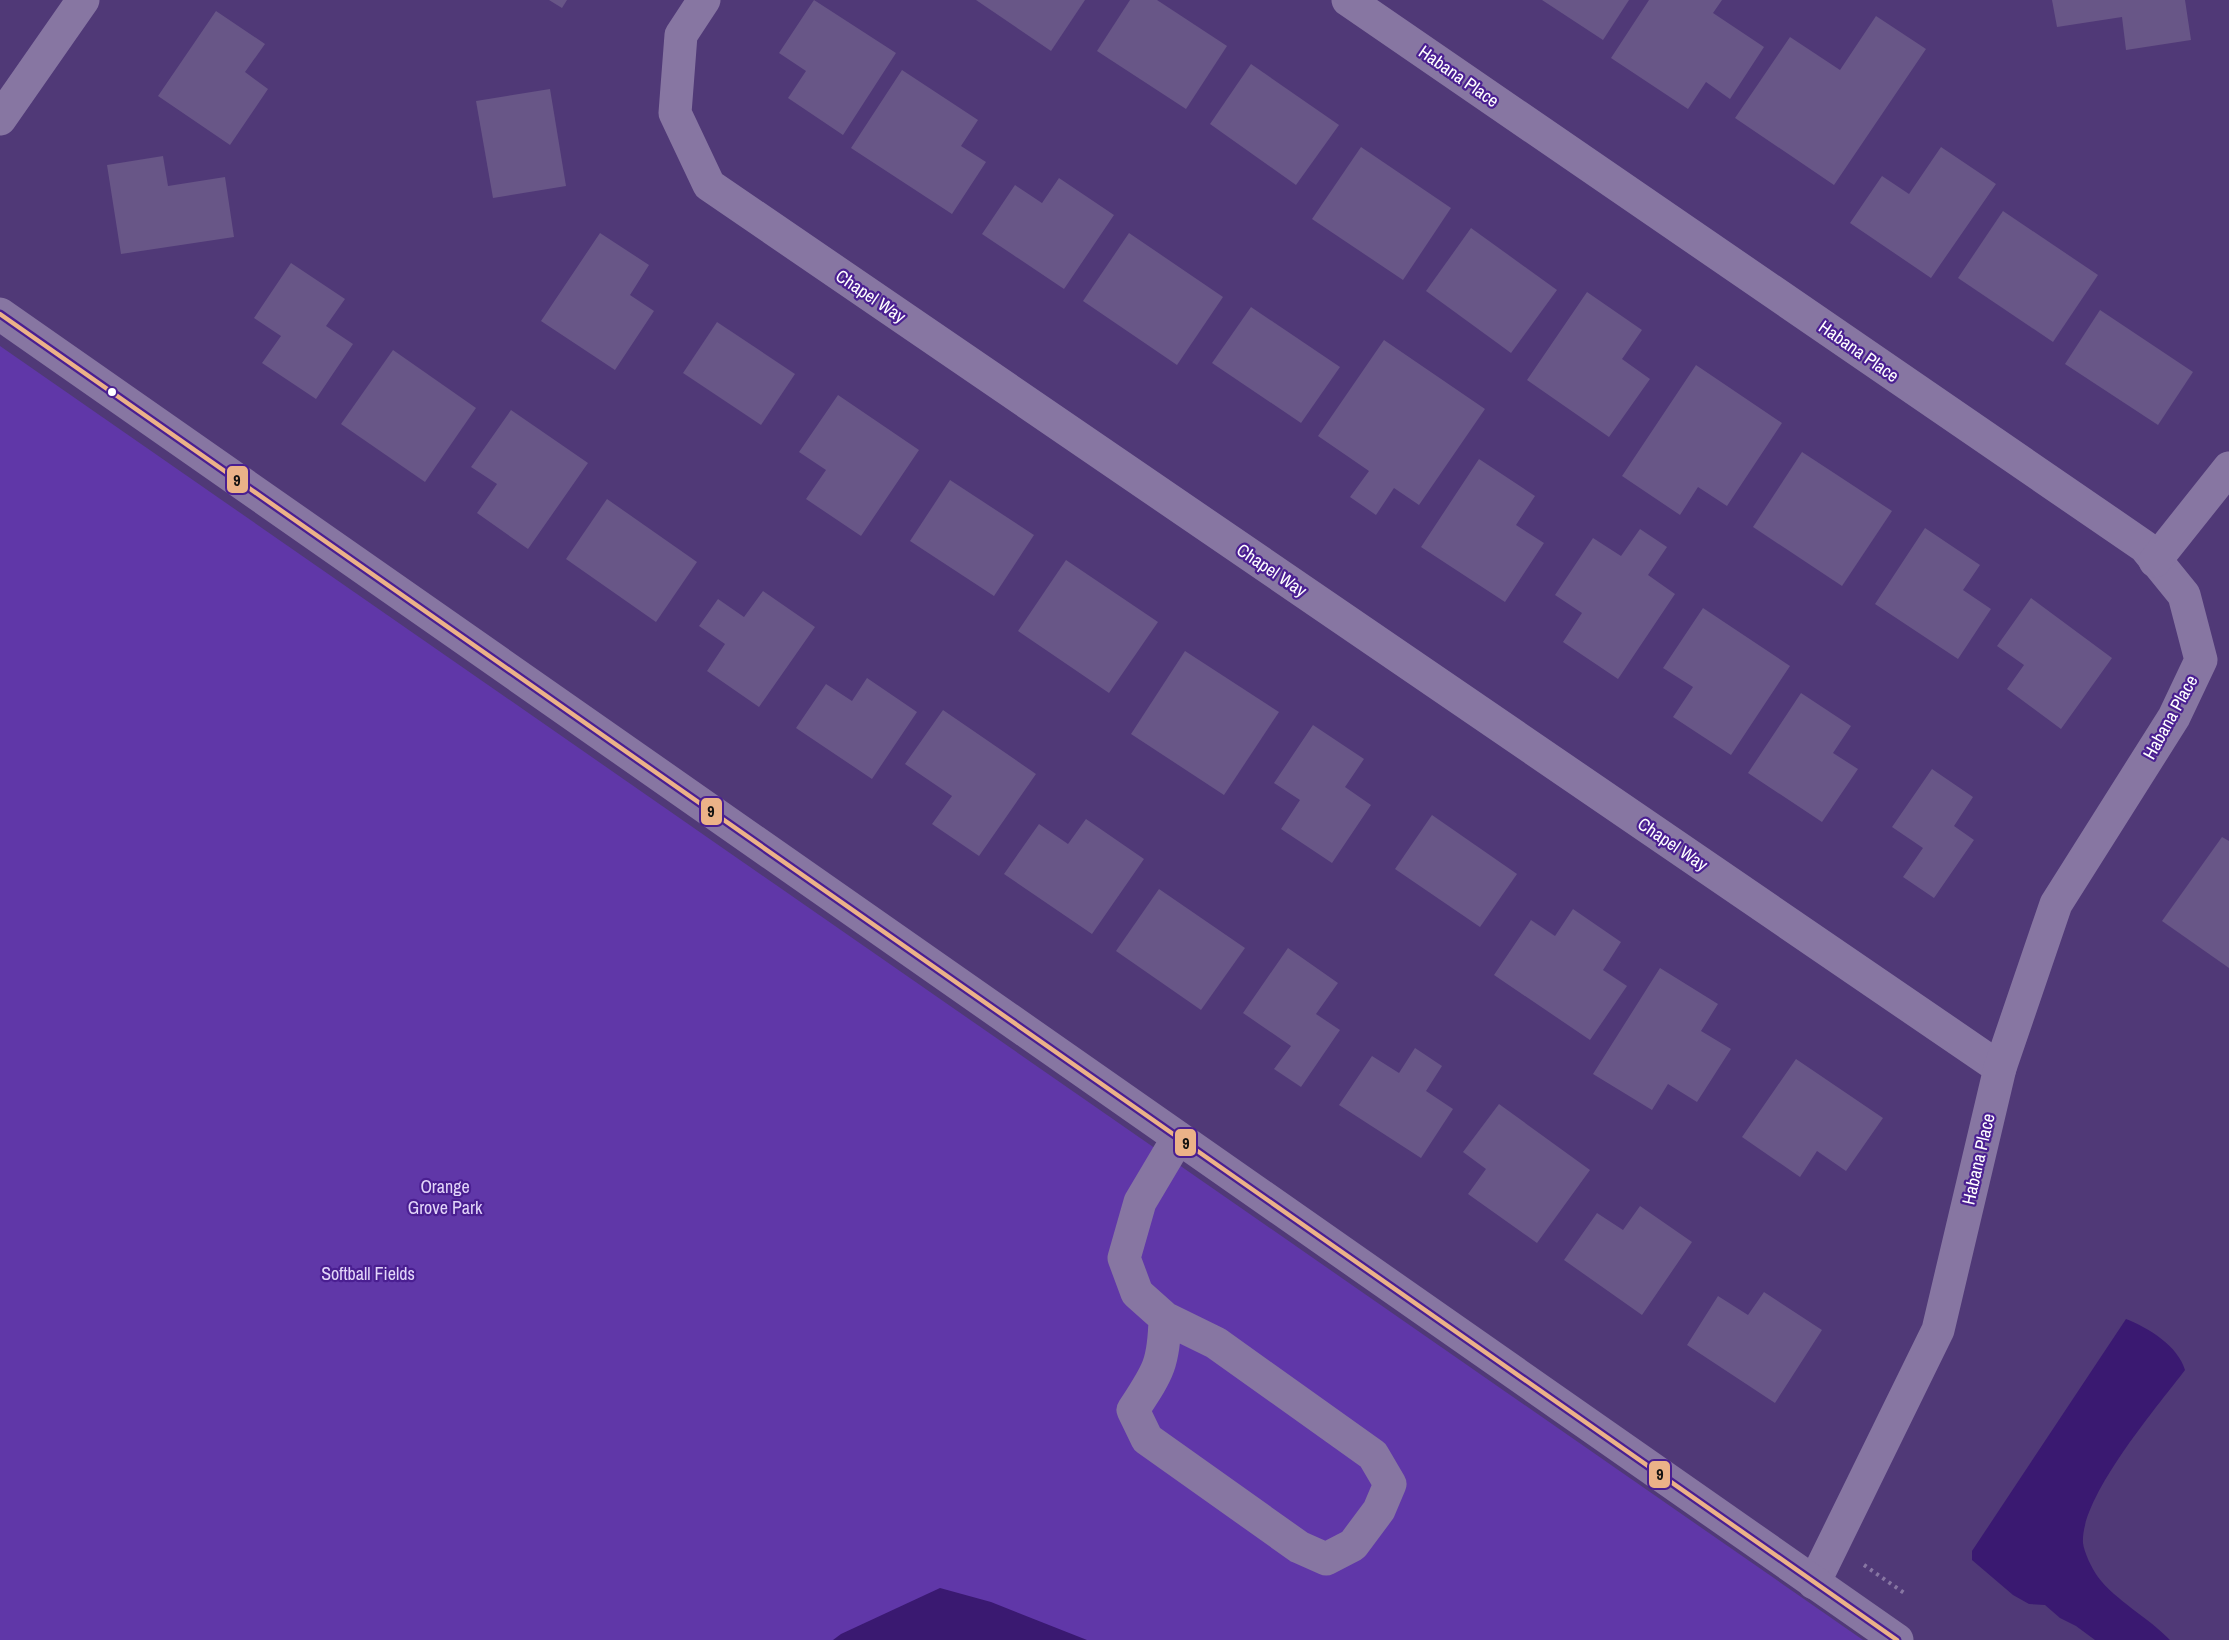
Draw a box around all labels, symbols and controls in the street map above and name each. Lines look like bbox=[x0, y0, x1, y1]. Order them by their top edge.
street label: Habana Place bbox=[1414, 39, 1504, 113]
street label: Chapel Way bbox=[831, 263, 912, 329]
street label: Habana Place bbox=[1814, 314, 1904, 388]
unlabelled marker bbox=[106, 386, 118, 398]
line badge: 9 bbox=[226, 465, 249, 494]
text: 9 bbox=[233, 469, 241, 491]
street label: Chapel Way bbox=[1232, 537, 1313, 603]
street label: Habana Place bbox=[2137, 670, 2203, 764]
line badge: 9 bbox=[700, 797, 723, 826]
text: 9 bbox=[707, 800, 715, 822]
street label: Chapel Way bbox=[1633, 811, 1714, 877]
street label: Habana Place bbox=[1955, 1111, 2001, 1207]
line badge: 9 bbox=[1174, 1128, 1197, 1157]
text: 9 bbox=[1182, 1132, 1190, 1154]
park label: Orange Grove Park bbox=[408, 1174, 483, 1220]
park label: Softball Fields bbox=[321, 1261, 415, 1286]
line badge: 9 bbox=[1648, 1460, 1671, 1489]
text: 9 bbox=[1656, 1463, 1664, 1485]

